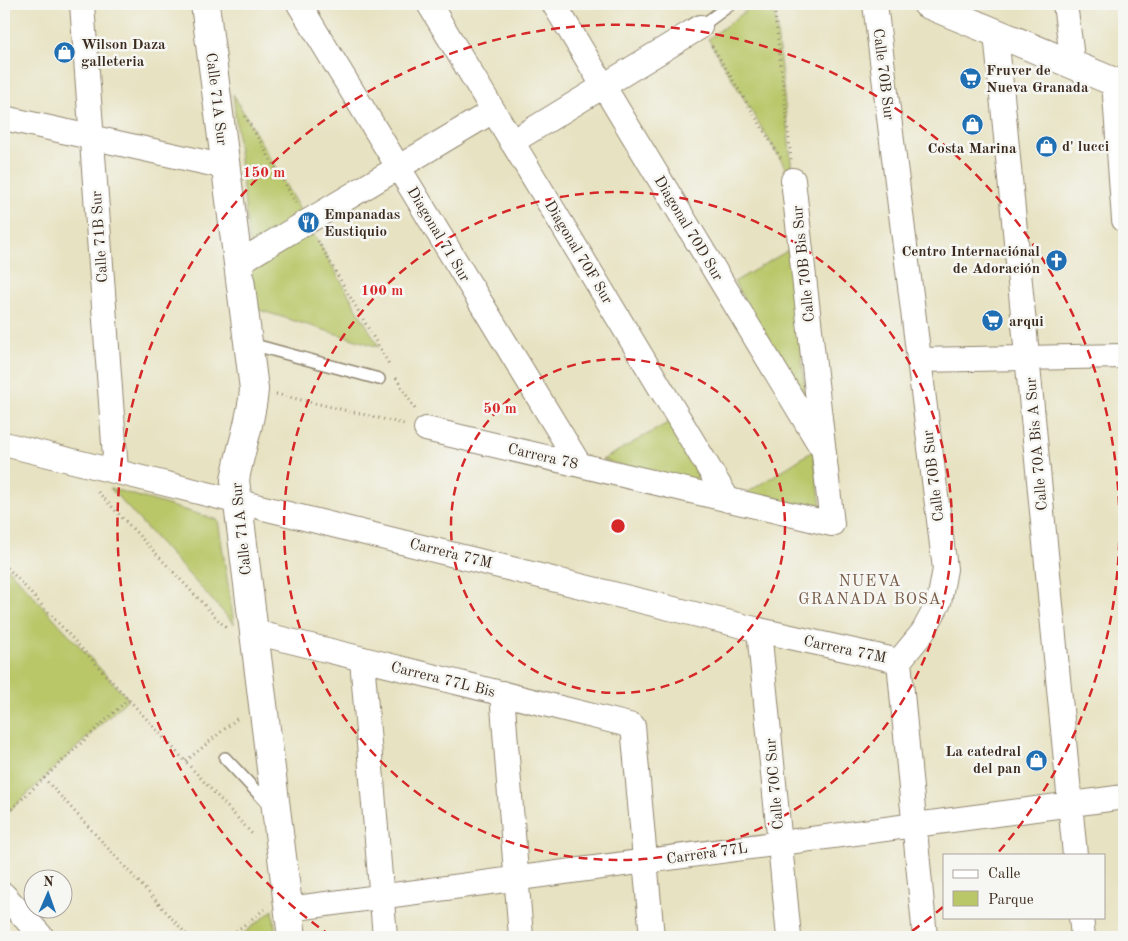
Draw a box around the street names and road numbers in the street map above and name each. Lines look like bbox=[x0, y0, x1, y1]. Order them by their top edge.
street label: Calle 70B Sur bbox=[869, 28, 896, 121]
street label: Calle 71A Sur bbox=[202, 52, 229, 146]
street label: Diagonal 70D Sur bbox=[651, 174, 725, 284]
street label: Diagonal 71 Sur bbox=[404, 185, 472, 285]
street label: Calle 71B Sur bbox=[90, 190, 111, 283]
street label: Diagonal 70F Sur bbox=[541, 198, 614, 307]
street label: Calle 70B Bis Sur bbox=[791, 205, 818, 323]
street label: Calle 70A Bis A Sur bbox=[1024, 376, 1051, 511]
street label: Calle 70B Sur bbox=[921, 429, 948, 522]
street label: Carrera 78 bbox=[506, 442, 579, 473]
street label: Calle 71A Sur bbox=[230, 482, 255, 576]
street label: Carrera 77M bbox=[408, 537, 493, 572]
street label: Carrera 77M bbox=[802, 634, 888, 667]
street label: Carrera 77L Bis bbox=[389, 660, 496, 701]
street label: Calle 70C Sur bbox=[764, 737, 787, 830]
street label: Carrera 77L bbox=[666, 841, 749, 868]

